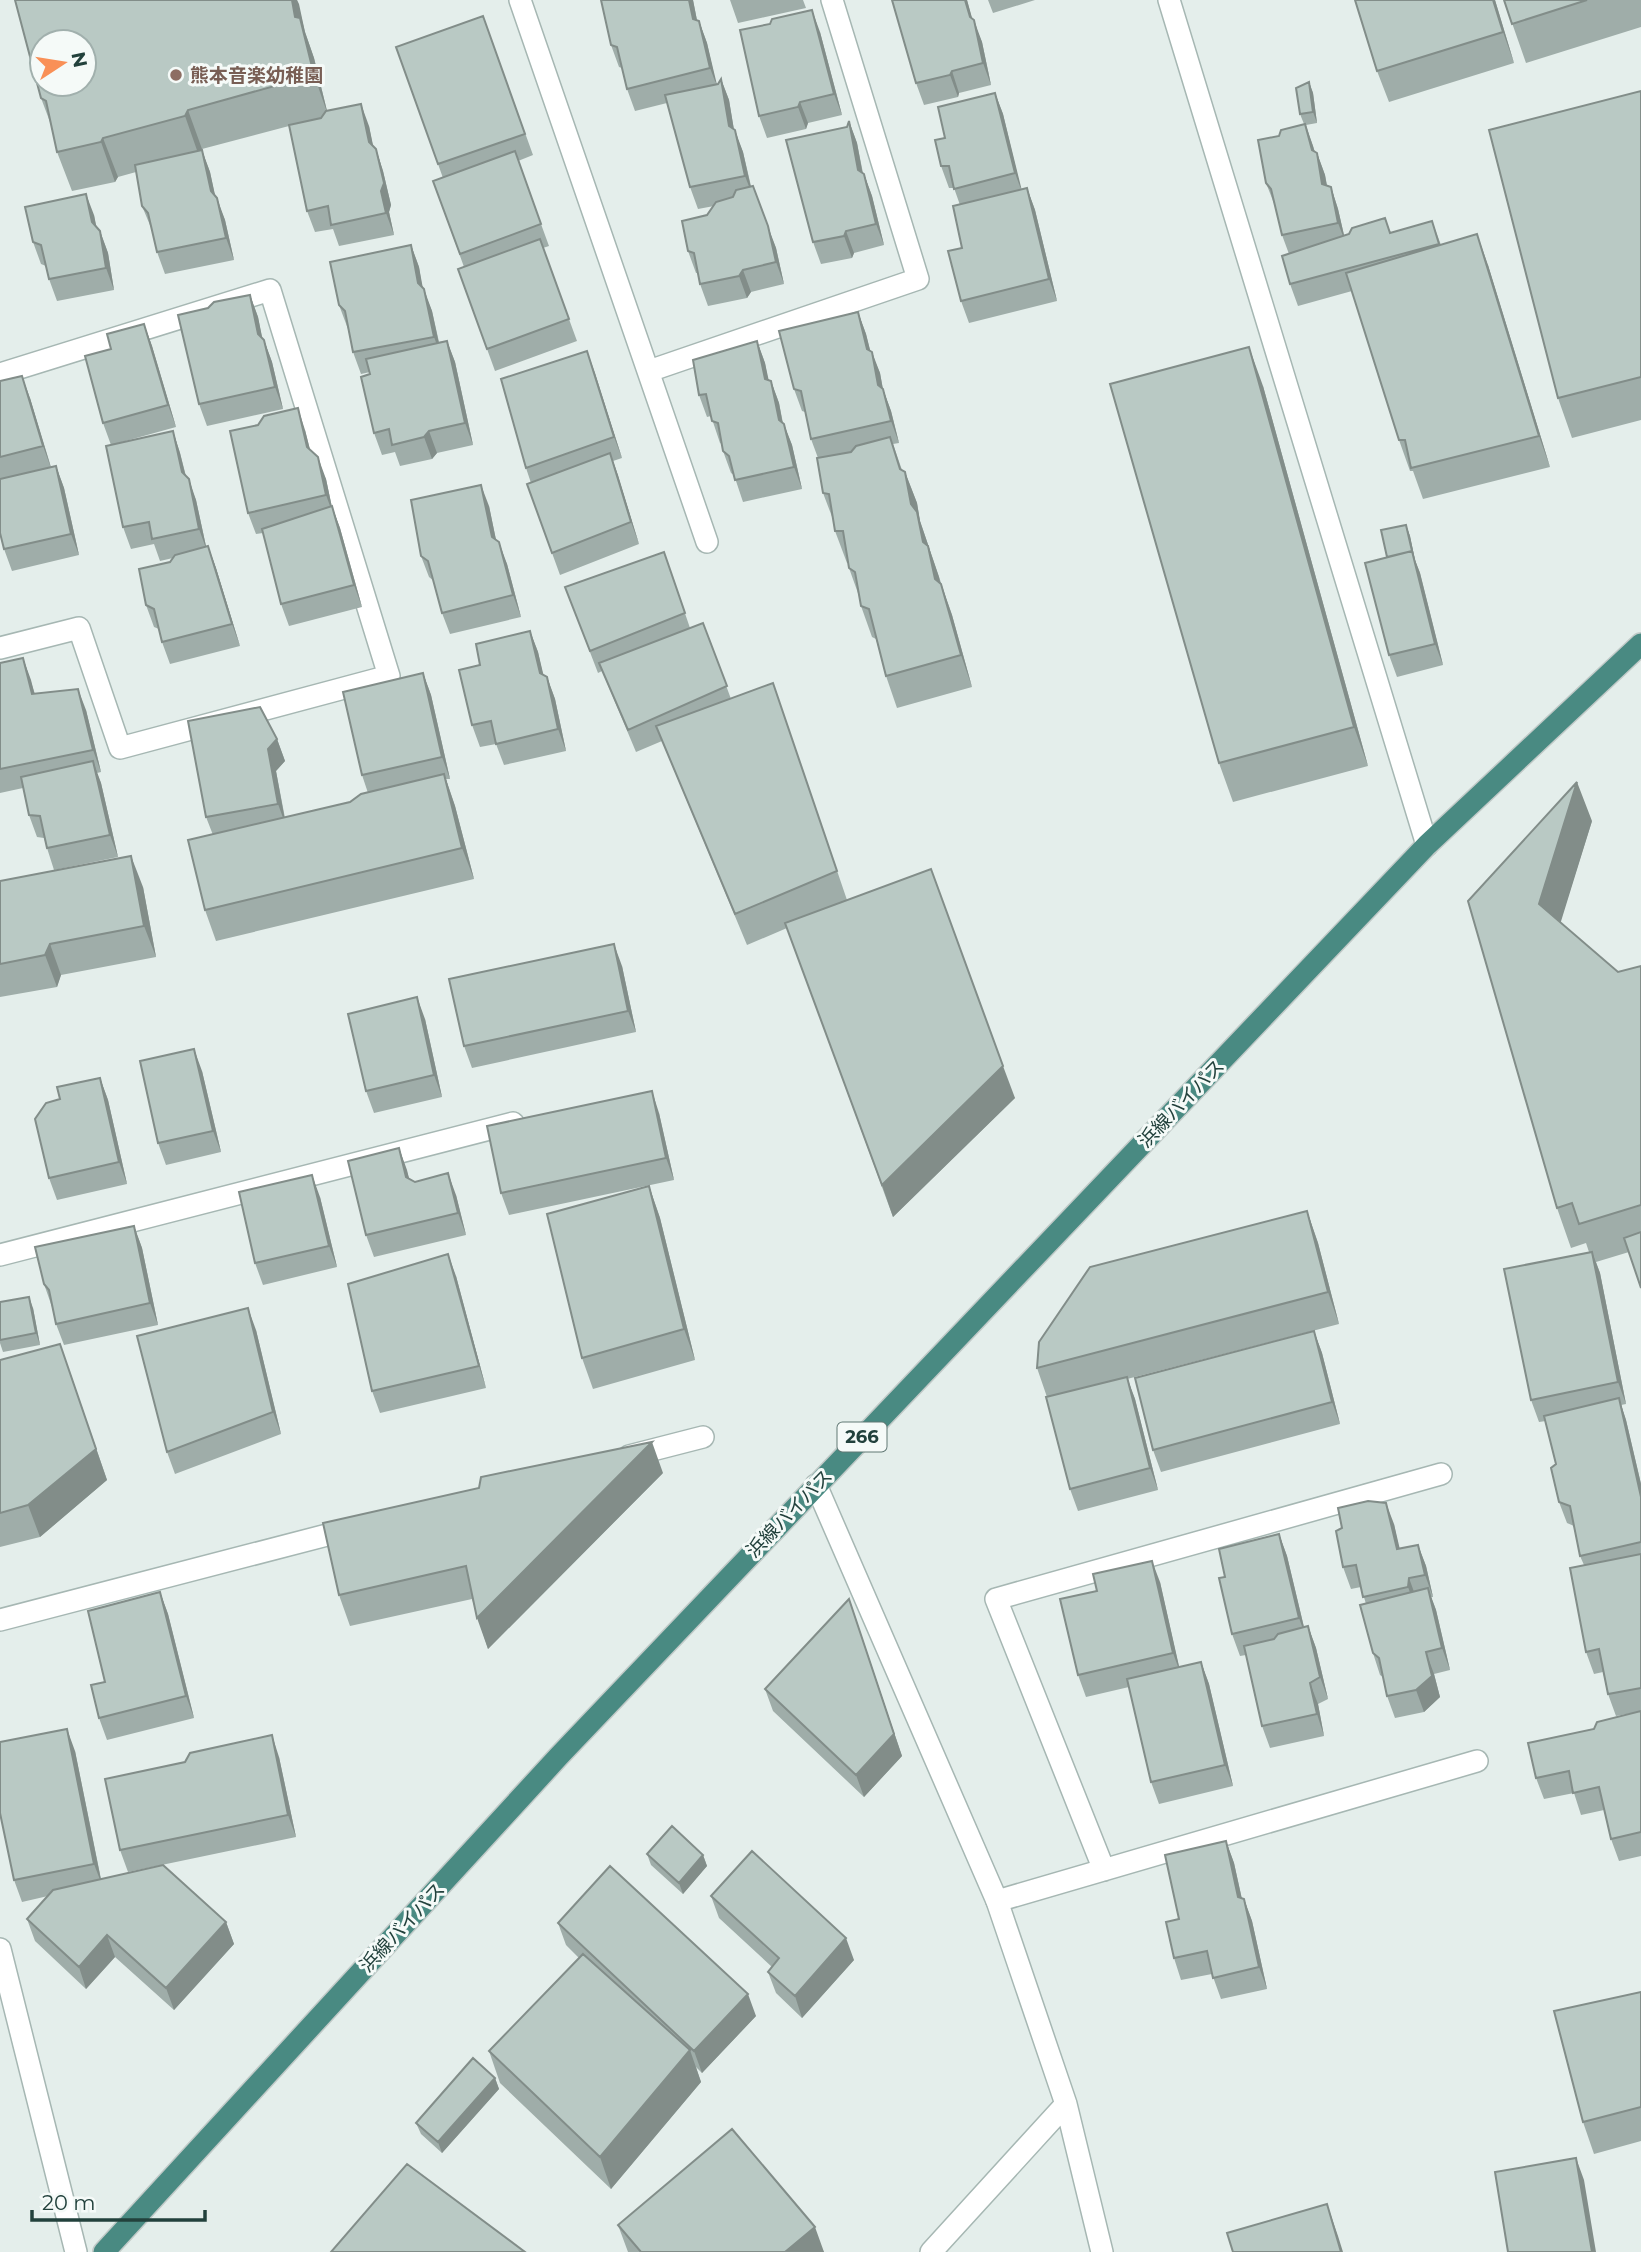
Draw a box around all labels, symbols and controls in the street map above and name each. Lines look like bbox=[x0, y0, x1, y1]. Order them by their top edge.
north arrow bbox=[28, 28, 98, 98]
text: N bbox=[66, 50, 92, 69]
place label: 熊本音楽幼稚園 bbox=[190, 64, 323, 87]
marker: 熊本音楽幼稚園 bbox=[168, 67, 184, 83]
street label: 浜線バイパス bbox=[1134, 1054, 1229, 1152]
road number: 266 bbox=[838, 1422, 886, 1452]
street label: 浜線バイパス bbox=[742, 1464, 837, 1562]
street label: 浜線バイパス bbox=[355, 1878, 450, 1977]
scale bar bbox=[32, 2178, 205, 2222]
text: 20 m bbox=[42, 2190, 96, 2215]

